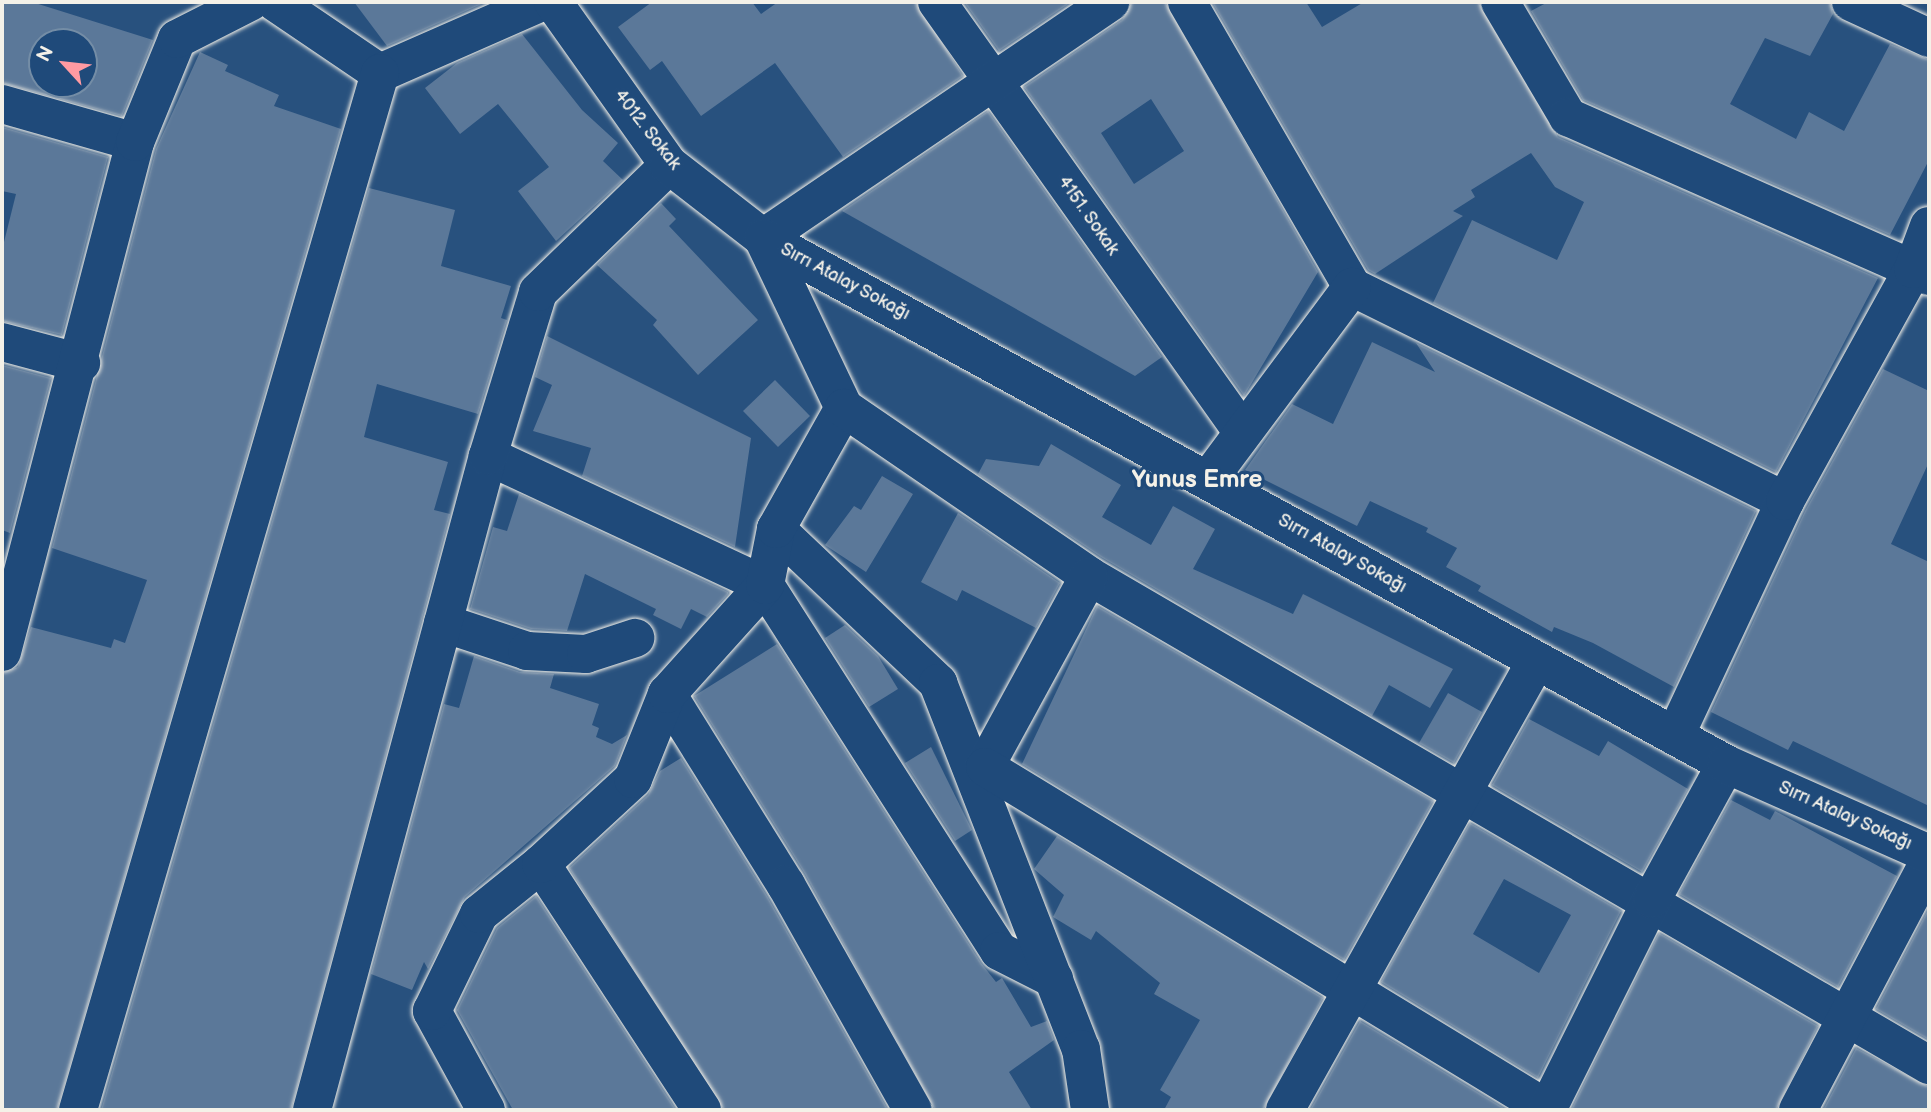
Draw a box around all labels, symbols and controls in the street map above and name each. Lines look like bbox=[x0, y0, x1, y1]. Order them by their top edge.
north arrow bbox=[28, 28, 98, 98]
text: N bbox=[32, 43, 59, 66]
street label: 4012. Sokak bbox=[609, 85, 685, 175]
street label: 4151. Sokak bbox=[1053, 172, 1123, 260]
street label: Sırrı Atalay Sokağı bbox=[776, 238, 914, 326]
district label: Yunus Emre bbox=[1132, 466, 1262, 494]
street label: Sırrı Atalay Sokağı bbox=[1273, 509, 1411, 599]
street label: Sırrı Atalay Sokağı bbox=[1774, 777, 1916, 855]

